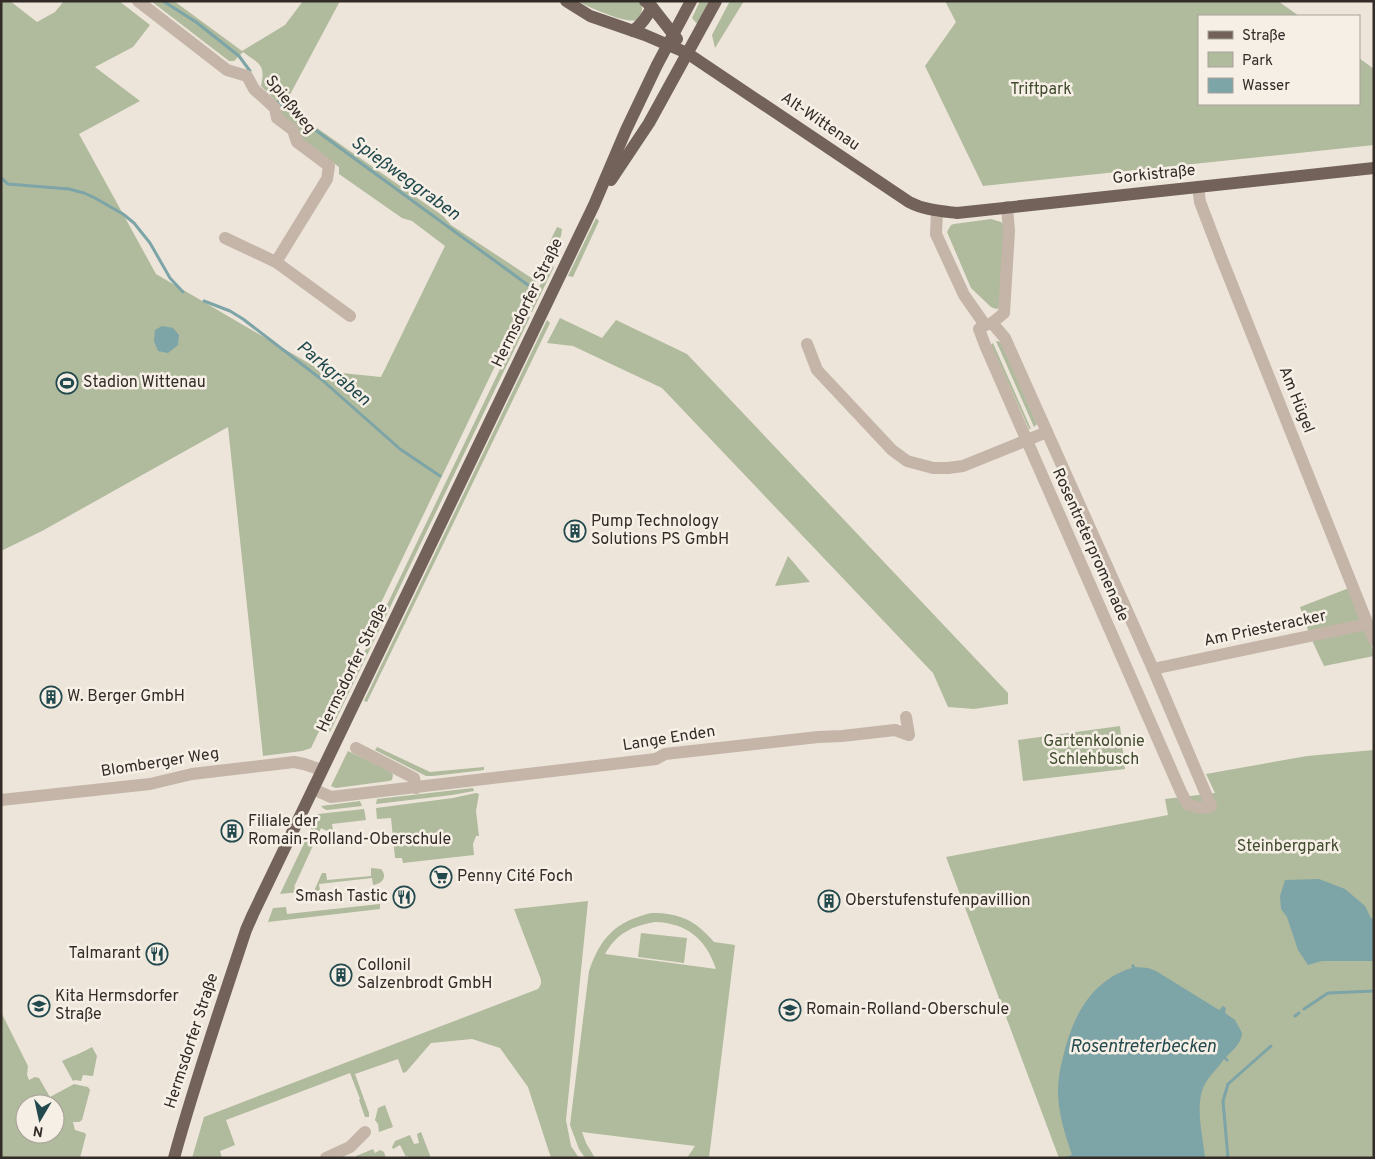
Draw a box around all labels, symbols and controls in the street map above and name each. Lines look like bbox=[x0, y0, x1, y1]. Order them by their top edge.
legend bbox=[1198, 15, 1360, 105]
text: Straße bbox=[1242, 27, 1286, 46]
text: Park bbox=[1242, 52, 1273, 71]
street label: Spießweg bbox=[260, 72, 320, 138]
text: Wasser bbox=[1242, 77, 1290, 96]
park label: Triftpark bbox=[1010, 80, 1072, 100]
street label: Alt-Wittenau bbox=[777, 88, 863, 156]
water label: Spießweggraben bbox=[346, 132, 464, 227]
street label: Gorkistraße bbox=[1112, 161, 1196, 189]
street label: Hermsdorfer Straße bbox=[488, 235, 568, 371]
water label: Parkgraben bbox=[291, 336, 375, 412]
street label: Am Hügel bbox=[1274, 364, 1318, 436]
sports icon: Stadion Wittenau bbox=[55, 371, 79, 395]
place label: Stadion Wittenau bbox=[83, 373, 206, 393]
street label: Rosentreterpromenade bbox=[1047, 465, 1133, 625]
place label: Pump Technology Solutions PS GmbH bbox=[591, 512, 729, 550]
building icon: Pump Technology Solutions PS GmbH bbox=[563, 519, 587, 543]
street label: Hermsdorfer Straße bbox=[313, 600, 393, 736]
street label: Am Priesteracker bbox=[1202, 606, 1328, 652]
building icon: W. Berger GmbH bbox=[39, 685, 63, 709]
place label: W. Berger GmbH bbox=[67, 687, 185, 707]
street label: Lange Enden bbox=[621, 722, 717, 756]
park label: Gartenkolonie Schlehbusch bbox=[1043, 732, 1145, 770]
street label: Blomberger Weg bbox=[100, 744, 220, 782]
place label: Filiale der Romain-Rolland-Oberschule bbox=[248, 812, 451, 850]
building icon: Filiale der Romain-Rolland-Oberschule bbox=[220, 819, 244, 843]
park label: Steinbergpark bbox=[1237, 837, 1339, 857]
supermarket icon: Penny Cité Foch bbox=[429, 865, 453, 889]
place label: Penny Cité Foch bbox=[457, 867, 573, 887]
restaurant icon: Smash Tastic bbox=[392, 885, 416, 909]
place label: Smash Tastic bbox=[295, 887, 388, 907]
building icon: Oberstufenstufenpavillion bbox=[817, 889, 841, 913]
place label: Oberstufenstufenpavillion bbox=[845, 891, 1031, 911]
restaurant icon: Talmarant bbox=[145, 942, 169, 966]
place label: Talmarant bbox=[69, 944, 141, 964]
place label: Collonil Salzenbrodt GmbH bbox=[357, 956, 492, 994]
building icon: Collonil Salzenbrodt GmbH bbox=[329, 963, 353, 987]
street label: Hermsdorfer Straße bbox=[161, 971, 223, 1111]
place label: Kita Hermsdorfer Straße bbox=[55, 987, 179, 1025]
school or university icon: Kita Hermsdorfer Straße bbox=[27, 994, 51, 1018]
school or university icon: Romain-Rolland-Oberschule bbox=[778, 998, 802, 1022]
place label: Romain-Rolland-Oberschule bbox=[806, 1000, 1009, 1020]
water label: Rosentreterbecken bbox=[1070, 1036, 1216, 1059]
north arrow bbox=[15, 1094, 65, 1144]
text: N bbox=[32, 1121, 45, 1140]

